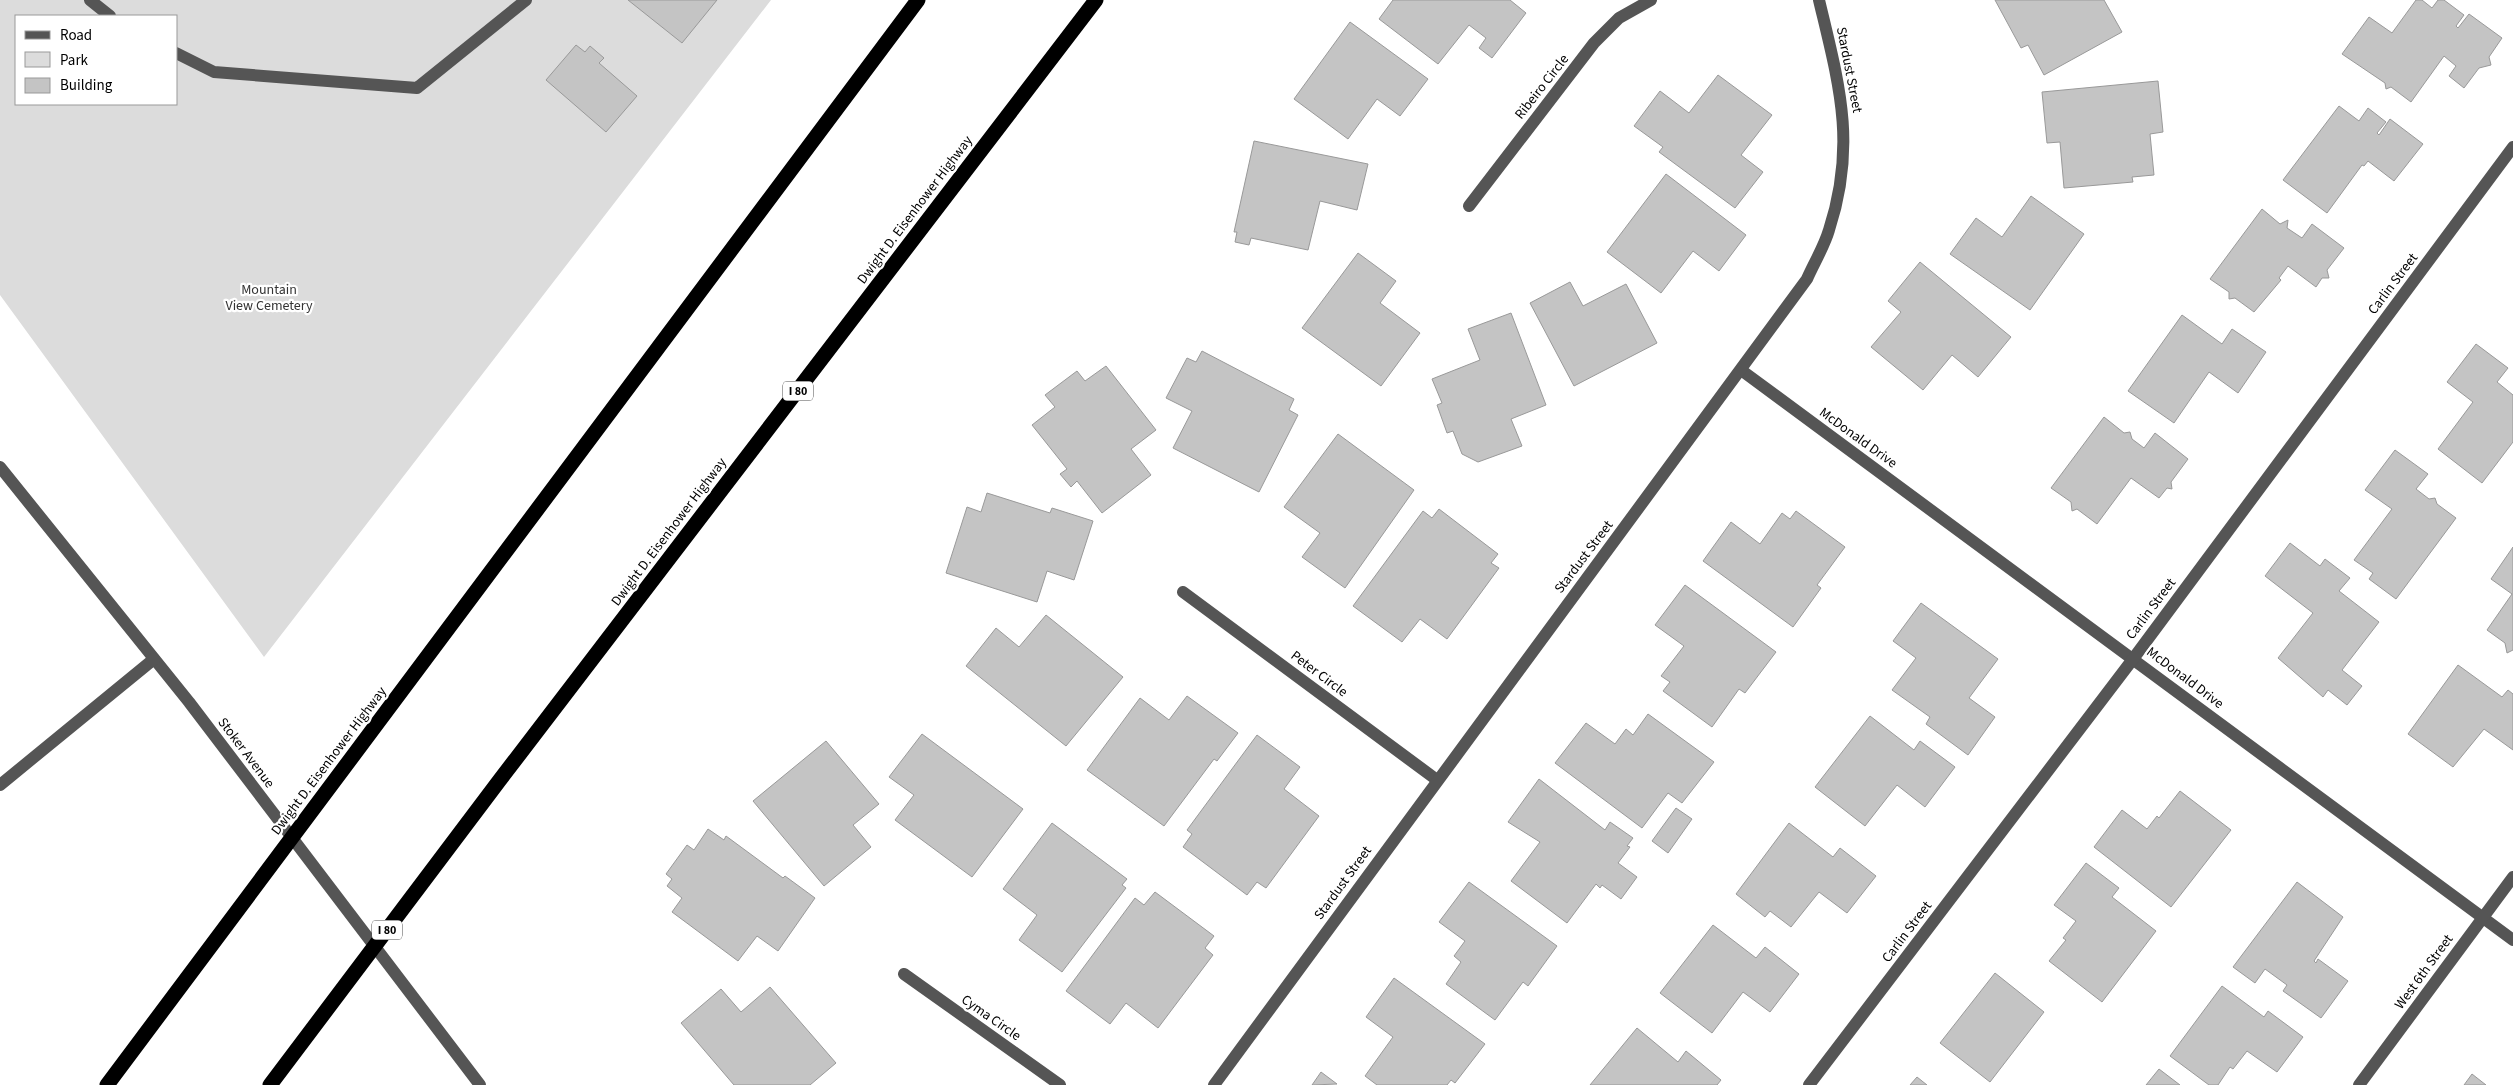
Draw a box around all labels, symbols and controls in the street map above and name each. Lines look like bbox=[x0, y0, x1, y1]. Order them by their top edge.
legend bbox=[15, 15, 178, 105]
text: Road bbox=[60, 25, 92, 46]
street label: Stardust Street bbox=[1831, 25, 1867, 115]
text: Park bbox=[60, 50, 89, 71]
street label: Ribeiro Circle bbox=[1510, 50, 1574, 124]
text: Building bbox=[60, 75, 113, 96]
street label: Dwight D. Eisenhower Highway bbox=[853, 131, 978, 288]
street label: Carlin Street bbox=[2363, 249, 2423, 319]
park label: Mountain View Cemetery bbox=[225, 280, 313, 316]
road number: I 80 bbox=[783, 382, 813, 401]
street label: McDonald Drive bbox=[1815, 403, 1901, 473]
street label: Dwight D. Eisenhower Highway bbox=[607, 453, 732, 610]
street label: Stardust Street bbox=[1550, 516, 1618, 598]
street label: Carlin Street bbox=[2121, 574, 2181, 644]
street label: McDonald Drive bbox=[2142, 642, 2228, 714]
street label: Peter Circle bbox=[1286, 646, 1352, 702]
street label: Dwight D. Eisenhower Highway bbox=[267, 682, 392, 839]
street label: Stoker Avenue bbox=[213, 714, 279, 792]
street label: Stardust Street bbox=[1309, 842, 1377, 924]
street label: Carlin Street bbox=[1877, 897, 1937, 967]
road number: I 80 bbox=[372, 920, 402, 940]
street label: West 6th Street bbox=[2390, 930, 2458, 1014]
street label: Cyma Circle bbox=[957, 990, 1025, 1046]

